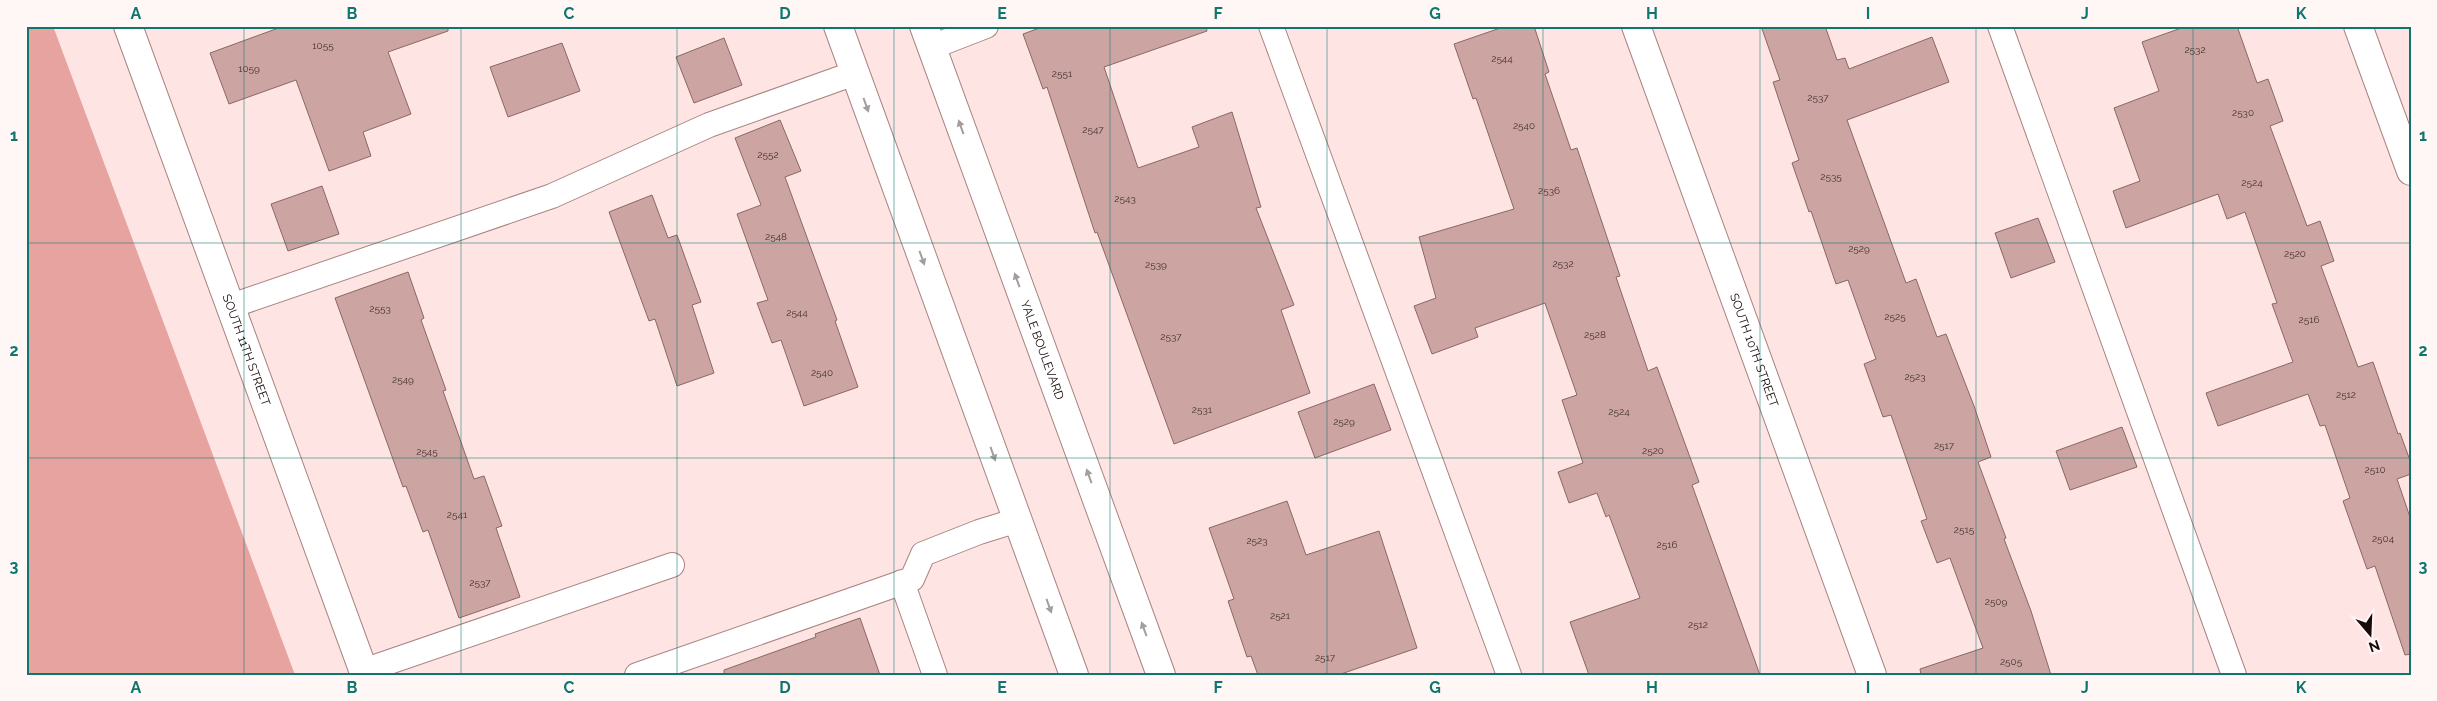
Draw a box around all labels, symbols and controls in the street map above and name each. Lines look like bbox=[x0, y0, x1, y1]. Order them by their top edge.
text: A bbox=[131, 4, 142, 23]
text: B bbox=[347, 4, 358, 23]
text: C bbox=[564, 4, 575, 23]
text: D bbox=[779, 4, 791, 23]
text: E bbox=[997, 4, 1007, 23]
text: F bbox=[1213, 4, 1223, 23]
text: G bbox=[1429, 4, 1441, 23]
text: H bbox=[1646, 4, 1658, 23]
text: I bbox=[1866, 4, 1870, 23]
text: J bbox=[2081, 4, 2089, 23]
text: K bbox=[2296, 4, 2307, 23]
house number: 1055 bbox=[312, 40, 334, 51]
house number: 2532 bbox=[2184, 44, 2206, 55]
house number: 2544 bbox=[1491, 53, 1513, 64]
house number: 1059 bbox=[238, 63, 260, 74]
house number: 2551 bbox=[1052, 68, 1073, 79]
house number: 2537 bbox=[1807, 92, 1829, 103]
one-way arrow bbox=[862, 98, 870, 113]
house number: 2530 bbox=[2232, 107, 2254, 118]
one-way arrow bbox=[957, 119, 965, 134]
house number: 2540 bbox=[1513, 120, 1535, 131]
house number: 2547 bbox=[1082, 124, 1104, 135]
text: 1 bbox=[10, 126, 18, 145]
text: 1 bbox=[2419, 126, 2427, 145]
house number: 2552 bbox=[757, 149, 779, 160]
house number: 2535 bbox=[1820, 171, 1842, 182]
house number: 2524 bbox=[2241, 177, 2263, 188]
house number: 2536 bbox=[1538, 185, 1560, 196]
house number: 2543 bbox=[1114, 193, 1136, 204]
house number: 2548 bbox=[765, 231, 787, 242]
house number: 2529 bbox=[1848, 243, 1870, 254]
house number: 2520 bbox=[2284, 248, 2306, 259]
one-way arrow bbox=[918, 251, 926, 266]
house number: 2532 bbox=[1552, 258, 1574, 269]
house number: 2539 bbox=[1145, 259, 1167, 270]
one-way arrow bbox=[1013, 272, 1021, 287]
street label: SOUTH 10TH STREET bbox=[1727, 291, 1781, 410]
street label: SOUTH 11TH STREET bbox=[220, 292, 273, 408]
street label: YALE BOULEVARD bbox=[1018, 298, 1067, 402]
house number: 2553 bbox=[369, 303, 391, 314]
house number: 2544 bbox=[786, 307, 808, 318]
house number: 2525 bbox=[1884, 311, 1906, 322]
house number: 2516 bbox=[2299, 314, 2319, 325]
house number: 2528 bbox=[1584, 329, 1606, 340]
house number: 2537 bbox=[1160, 331, 1182, 342]
text: 2 bbox=[9, 341, 19, 360]
text: 2 bbox=[2418, 341, 2428, 360]
house number: 2540 bbox=[811, 367, 833, 378]
house number: 2523 bbox=[1904, 371, 1926, 382]
house number: 2549 bbox=[392, 374, 414, 385]
house number: 2512 bbox=[2336, 389, 2356, 400]
house number: 2531 bbox=[1192, 404, 1213, 415]
house number: 2524 bbox=[1608, 406, 1630, 417]
house number: 2529 bbox=[1333, 416, 1355, 427]
house number: 2517 bbox=[1934, 440, 1955, 451]
house number: 2520 bbox=[1642, 445, 1664, 456]
house number: 2545 bbox=[416, 446, 438, 457]
one-way arrow bbox=[989, 447, 997, 462]
house number: 2510 bbox=[2364, 464, 2386, 475]
one-way arrow bbox=[1085, 468, 1093, 483]
house number: 2541 bbox=[447, 509, 468, 520]
house number: 2515 bbox=[1954, 524, 1975, 535]
house number: 2504 bbox=[2372, 533, 2395, 544]
house number: 2523 bbox=[1246, 535, 1268, 546]
house number: 2516 bbox=[1657, 539, 1677, 550]
text: 3 bbox=[10, 557, 19, 576]
text: 3 bbox=[2419, 557, 2428, 576]
house number: 2537 bbox=[469, 577, 491, 588]
house number: 2509 bbox=[1985, 596, 2007, 607]
one-way arrow bbox=[1046, 599, 1053, 614]
north arrow bbox=[2344, 608, 2394, 658]
house number: 2521 bbox=[1270, 610, 1291, 621]
house number: 2512 bbox=[1688, 619, 1708, 630]
one-way arrow bbox=[1140, 621, 1148, 636]
text: N bbox=[2367, 637, 2382, 656]
house number: 2517 bbox=[1315, 652, 1336, 663]
house number: 2505 bbox=[2000, 656, 2023, 667]
text: A bbox=[131, 678, 142, 697]
text: B bbox=[347, 678, 358, 697]
text: C bbox=[564, 678, 575, 697]
text: D bbox=[779, 678, 791, 697]
text: E bbox=[997, 678, 1007, 697]
text: F bbox=[1213, 678, 1223, 697]
text: G bbox=[1429, 678, 1441, 697]
text: H bbox=[1646, 678, 1658, 697]
text: I bbox=[1866, 678, 1870, 697]
text: J bbox=[2081, 678, 2089, 697]
text: K bbox=[2296, 678, 2307, 697]

